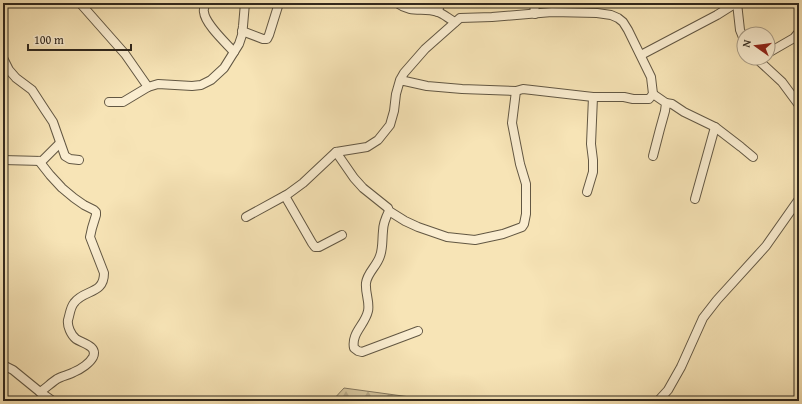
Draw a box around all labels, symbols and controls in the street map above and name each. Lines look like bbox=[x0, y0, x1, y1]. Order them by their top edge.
scale bar bbox=[28, 26, 131, 52]
north arrow bbox=[736, 26, 776, 66]
text: 100 m bbox=[34, 31, 64, 48]
text: N bbox=[738, 37, 755, 49]

